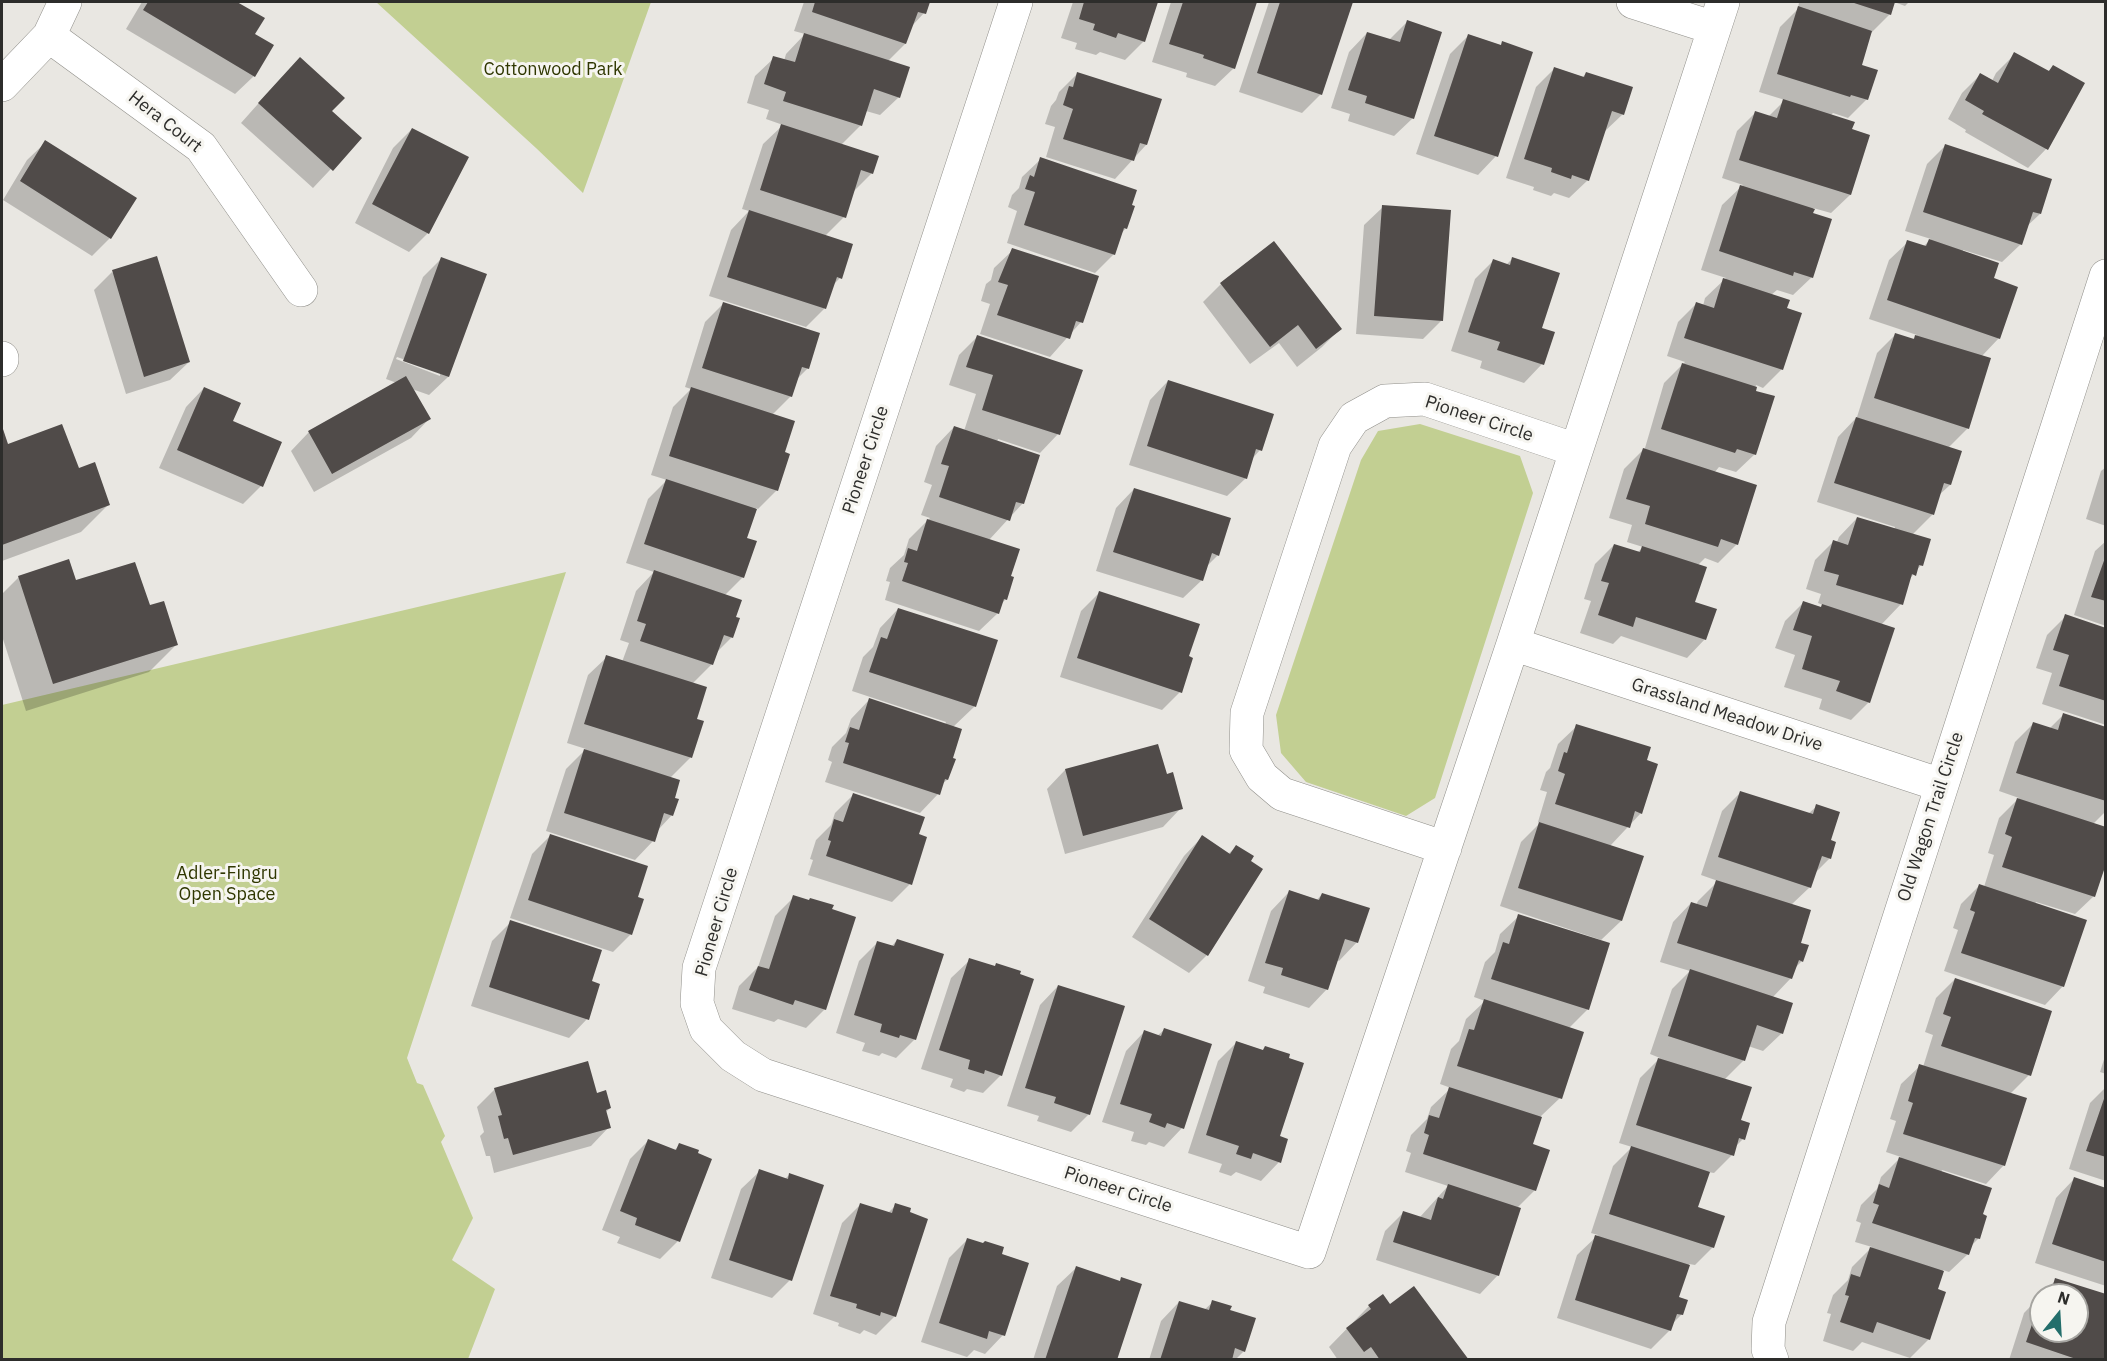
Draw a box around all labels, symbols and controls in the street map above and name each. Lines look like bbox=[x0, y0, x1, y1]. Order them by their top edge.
park label: Cottonwood Park bbox=[484, 59, 622, 81]
street label: Hera Court bbox=[124, 87, 206, 157]
street label: Pioneer Circle bbox=[1422, 391, 1536, 447]
street label: Pioneer Circle bbox=[838, 403, 894, 517]
street label: Grassland Meadow Drive bbox=[1629, 674, 1825, 756]
street label: Old Wagon Trail Circle bbox=[1893, 729, 1969, 905]
park label: Adler-Fingru Open Space bbox=[176, 863, 278, 906]
street label: Pioneer Circle bbox=[691, 865, 743, 979]
street label: Pioneer Circle bbox=[1061, 1162, 1175, 1218]
north arrow bbox=[2029, 1283, 2089, 1343]
text: N bbox=[2055, 1286, 2073, 1309]

